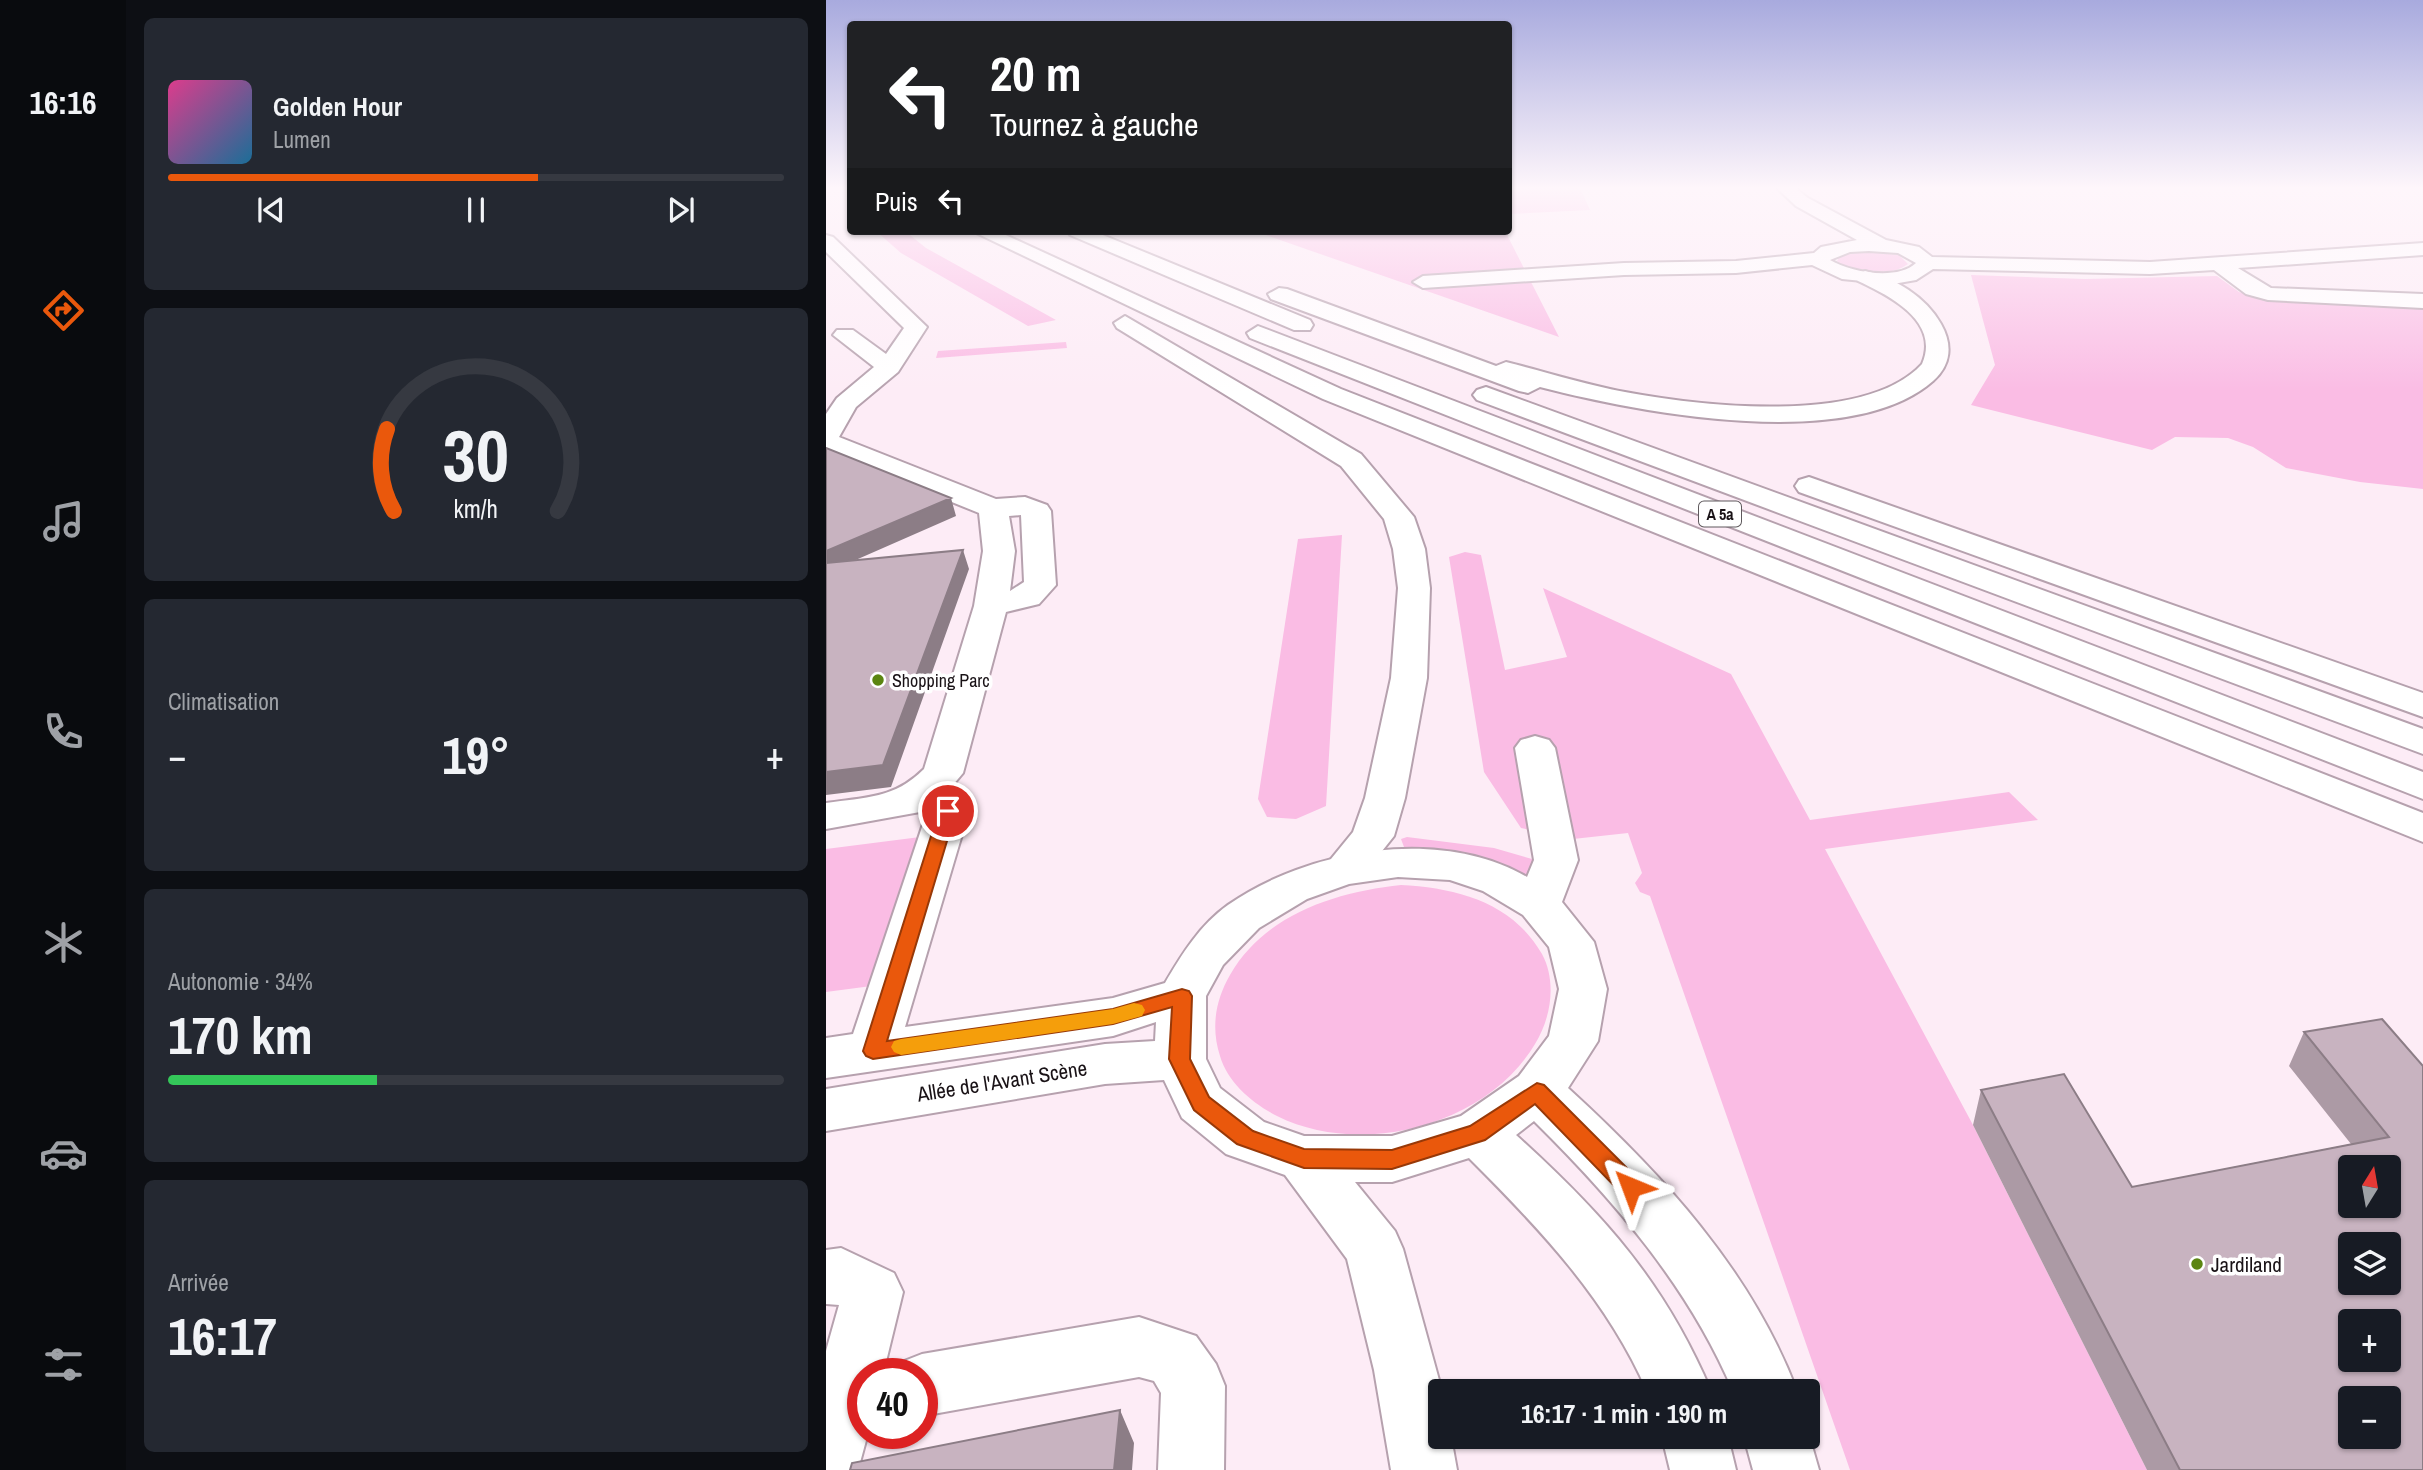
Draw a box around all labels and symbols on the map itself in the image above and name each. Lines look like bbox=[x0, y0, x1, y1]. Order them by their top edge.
road number: A 5a bbox=[1699, 502, 1741, 526]
place label: Shopping Parc bbox=[892, 668, 990, 693]
marker: Shopping Parc bbox=[870, 672, 886, 688]
pin bbox=[918, 781, 978, 841]
street label: Allée de l'Avant Scène bbox=[914, 1053, 1089, 1109]
position arrow bbox=[1594, 1150, 1668, 1224]
north arrow bbox=[2338, 1155, 2401, 1218]
place label: Jardiland bbox=[2211, 1250, 2282, 1279]
marker: Jardiland bbox=[2189, 1256, 2205, 1272]
speed limit sign: 40 bbox=[847, 1358, 938, 1449]

